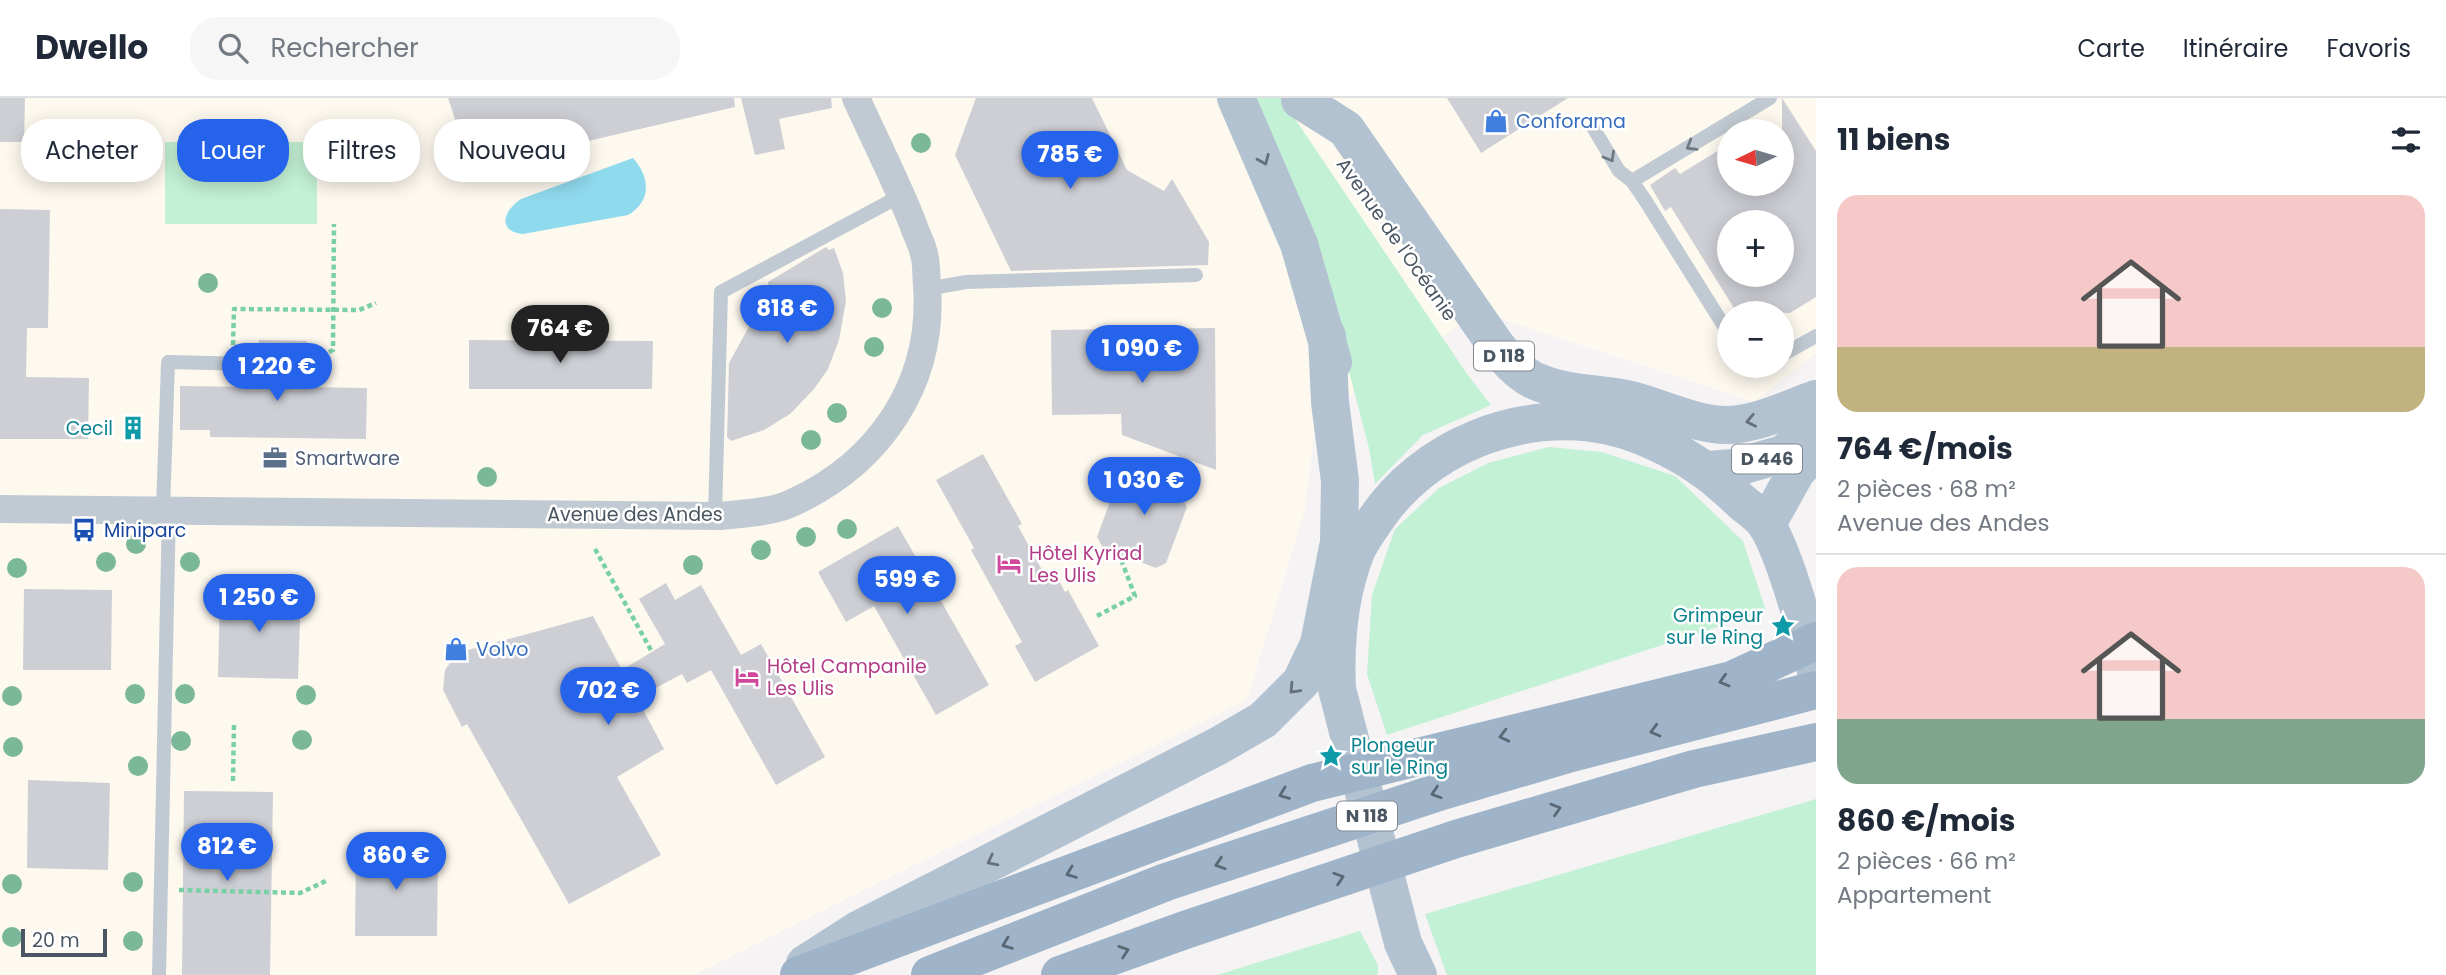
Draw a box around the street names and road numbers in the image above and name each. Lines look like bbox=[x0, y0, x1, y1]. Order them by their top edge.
street label: Avenue de l'Océanie bbox=[1330, 152, 1463, 326]
road number: D 118 bbox=[1474, 342, 1534, 370]
road number: D 446 bbox=[1732, 444, 1802, 474]
street label: Avenue des Andes bbox=[547, 501, 723, 528]
road number: N 118 bbox=[1337, 802, 1397, 830]

